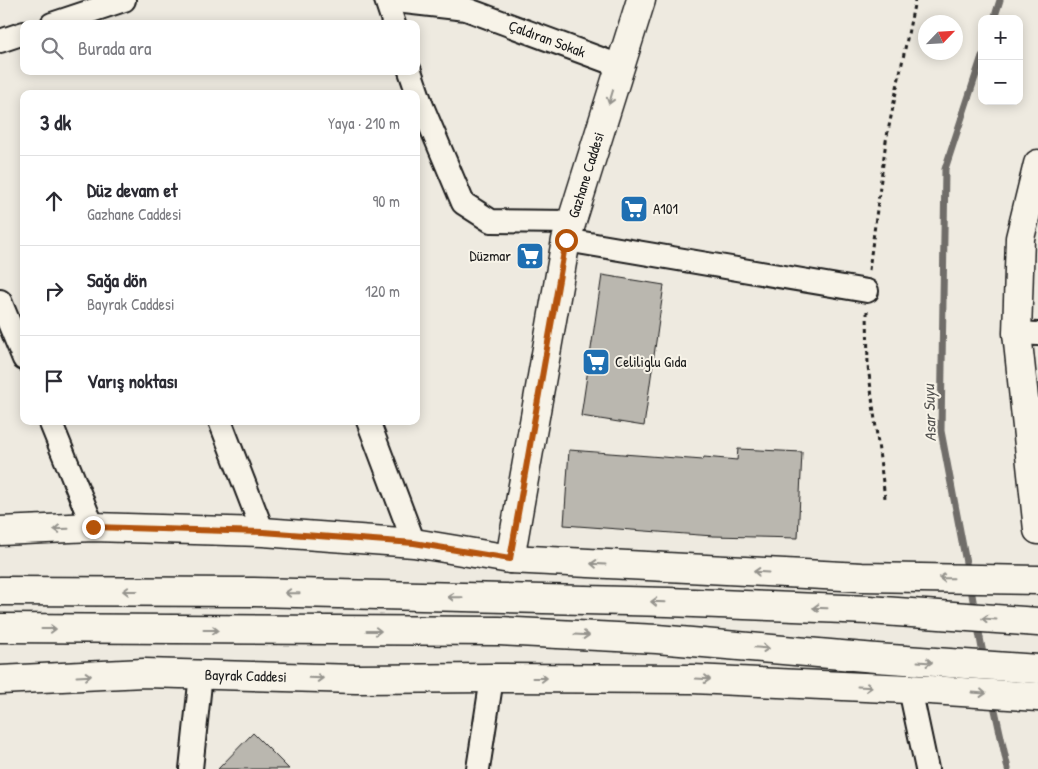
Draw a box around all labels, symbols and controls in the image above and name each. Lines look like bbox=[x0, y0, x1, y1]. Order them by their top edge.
street label: Çaldıran Sokak bbox=[506, 15, 589, 62]
north arrow bbox=[918, 15, 963, 60]
map controls bbox=[978, 15, 1023, 105]
button: + bbox=[978, 15, 1023, 60]
search box bbox=[20, 20, 420, 75]
icon: search bbox=[38, 34, 66, 62]
text: Burada ara bbox=[78, 35, 151, 61]
button: − bbox=[978, 60, 1023, 105]
one-way arrow bbox=[605, 88, 615, 104]
text: 3 dk bbox=[40, 108, 71, 137]
text: Yaya · 210 m bbox=[328, 112, 400, 134]
street label: Gazhane Caddesi bbox=[563, 129, 609, 220]
text: Düz devam et bbox=[87, 177, 178, 203]
icon: ahead bbox=[40, 187, 68, 215]
text: 90 m bbox=[372, 190, 400, 212]
supermarket icon: A101 bbox=[619, 194, 649, 224]
place label: A101 bbox=[653, 198, 678, 219]
text: Gazhane Caddesi bbox=[87, 203, 182, 225]
route start bbox=[555, 229, 578, 252]
supermarket icon: Düzmar bbox=[515, 241, 545, 271]
place label: Düzmar bbox=[470, 245, 511, 266]
text: Sağa dön bbox=[87, 267, 147, 293]
icon: right bbox=[40, 277, 68, 305]
text: 120 m bbox=[365, 280, 400, 302]
text: Bayrak Caddesi bbox=[87, 293, 175, 315]
supermarket icon: Celiliglu Gıda bbox=[581, 347, 611, 377]
place label: Celiliglu Gıda bbox=[615, 351, 686, 372]
icon: arrive bbox=[40, 367, 68, 395]
text: Varış noktası bbox=[87, 368, 178, 394]
water label: Asar Suyu bbox=[917, 383, 941, 442]
route end bbox=[82, 516, 105, 539]
one-way arrow bbox=[53, 524, 69, 533]
one-way arrow bbox=[591, 559, 607, 568]
one-way arrow bbox=[753, 567, 769, 576]
one-way arrow bbox=[938, 574, 954, 583]
one-way arrow bbox=[122, 586, 138, 596]
one-way arrow bbox=[285, 588, 301, 597]
one-way arrow bbox=[447, 592, 464, 602]
one-way arrow bbox=[650, 597, 666, 607]
one-way arrow bbox=[813, 603, 829, 613]
one-way arrow bbox=[982, 614, 998, 623]
one-way arrow bbox=[40, 624, 56, 634]
one-way arrow bbox=[202, 625, 219, 635]
one-way arrow bbox=[365, 626, 381, 636]
one-way arrow bbox=[574, 631, 590, 640]
one-way arrow bbox=[753, 643, 769, 653]
one-way arrow bbox=[916, 657, 932, 666]
street label: Bayrak Caddesi bbox=[204, 664, 287, 687]
one-way arrow bbox=[75, 671, 91, 680]
one-way arrow bbox=[308, 673, 324, 683]
one-way arrow bbox=[532, 673, 548, 683]
one-way arrow bbox=[695, 675, 711, 684]
one-way arrow bbox=[856, 682, 873, 692]
one-way arrow bbox=[971, 689, 987, 698]

